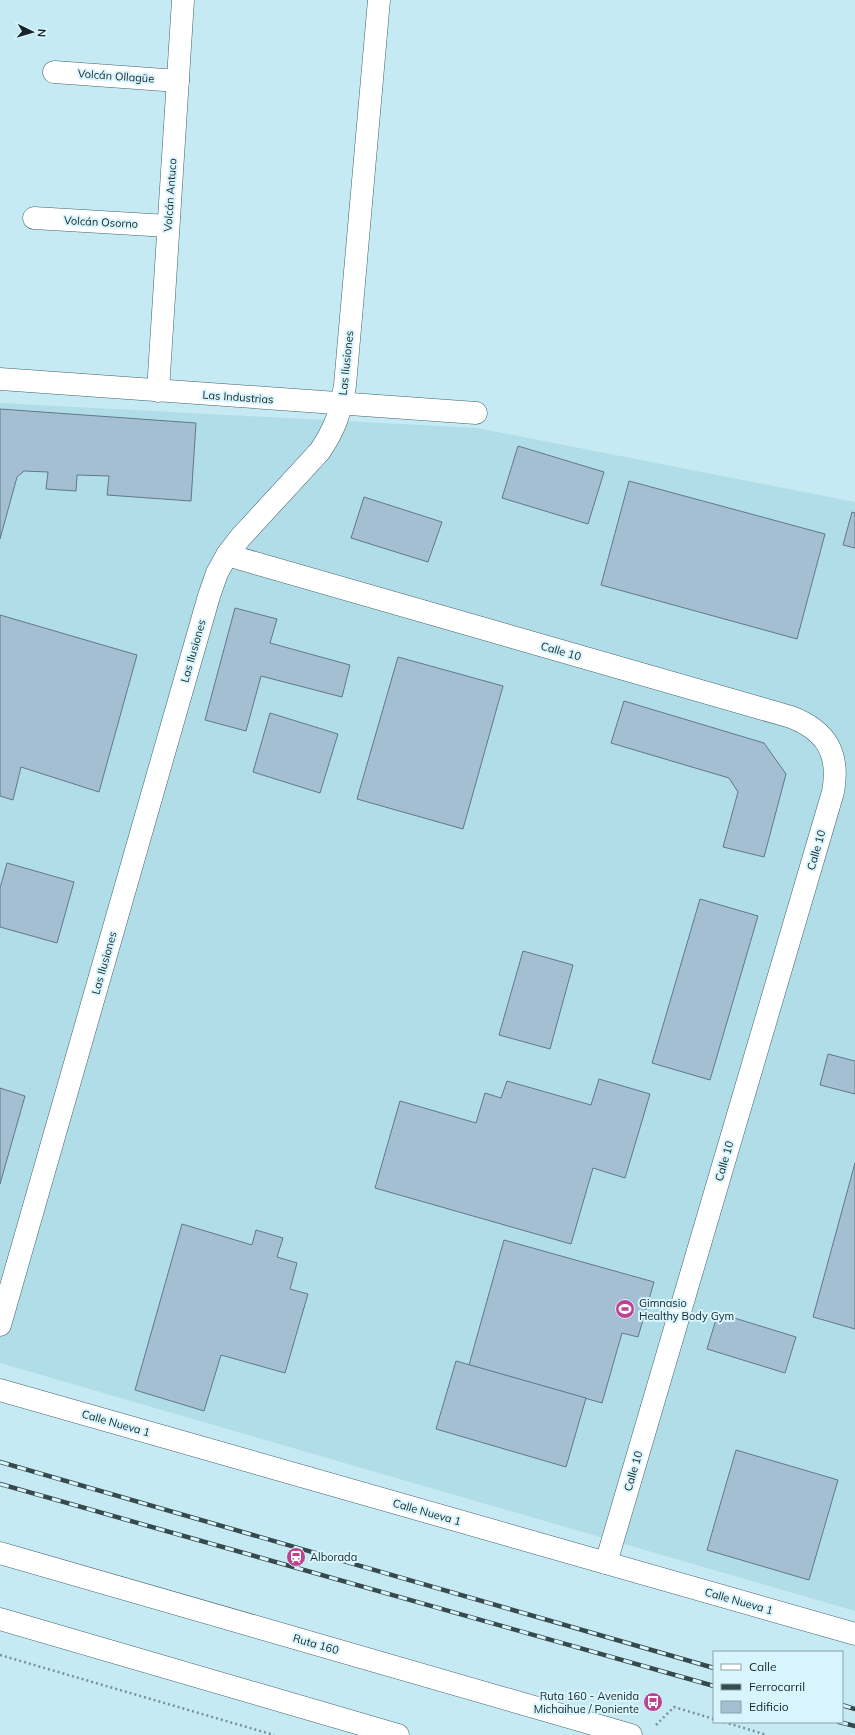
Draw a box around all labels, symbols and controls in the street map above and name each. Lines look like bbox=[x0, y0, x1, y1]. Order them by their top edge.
north arrow bbox=[12, 12, 52, 52]
text: N bbox=[35, 28, 49, 38]
street label: Volcán Ollagüe bbox=[77, 66, 155, 86]
street label: Volcán Antuco bbox=[160, 158, 180, 232]
street label: Volcán Osorno bbox=[64, 213, 138, 231]
street label: Las Ilusiones bbox=[336, 330, 356, 396]
street label: Las Industrias bbox=[202, 388, 274, 406]
street label: Las Ilusiones bbox=[177, 618, 209, 684]
street label: Calle 10 bbox=[539, 639, 583, 664]
street label: Calle 10 bbox=[804, 828, 829, 872]
street label: Las Ilusiones bbox=[88, 930, 120, 996]
street label: Calle 10 bbox=[712, 1139, 737, 1183]
place label: Gimnasio Healthy Body Gym bbox=[639, 1296, 734, 1323]
sports icon: Gimnasio Healthy Body Gym bbox=[614, 1298, 636, 1320]
street label: Calle Nueva 1 bbox=[80, 1407, 152, 1439]
street label: Calle 10 bbox=[621, 1449, 646, 1493]
street label: Calle Nueva 1 bbox=[391, 1496, 463, 1528]
station icon: Alborada bbox=[285, 1546, 307, 1568]
place label: Alborada bbox=[310, 1550, 357, 1564]
street label: Calle Nueva 1 bbox=[703, 1585, 775, 1617]
street label: Ruta 160 bbox=[291, 1631, 341, 1657]
legend bbox=[713, 1651, 843, 1723]
text: Calle bbox=[749, 1659, 776, 1674]
text: Ferrocarril bbox=[749, 1679, 805, 1694]
place label: Ruta 160 - Avenida Michaihue / Poniente bbox=[534, 1689, 639, 1716]
bus stop icon: Ruta 160 - Avenida Michaihue / Poniente bbox=[642, 1691, 664, 1713]
text: Edificio bbox=[749, 1699, 789, 1714]

